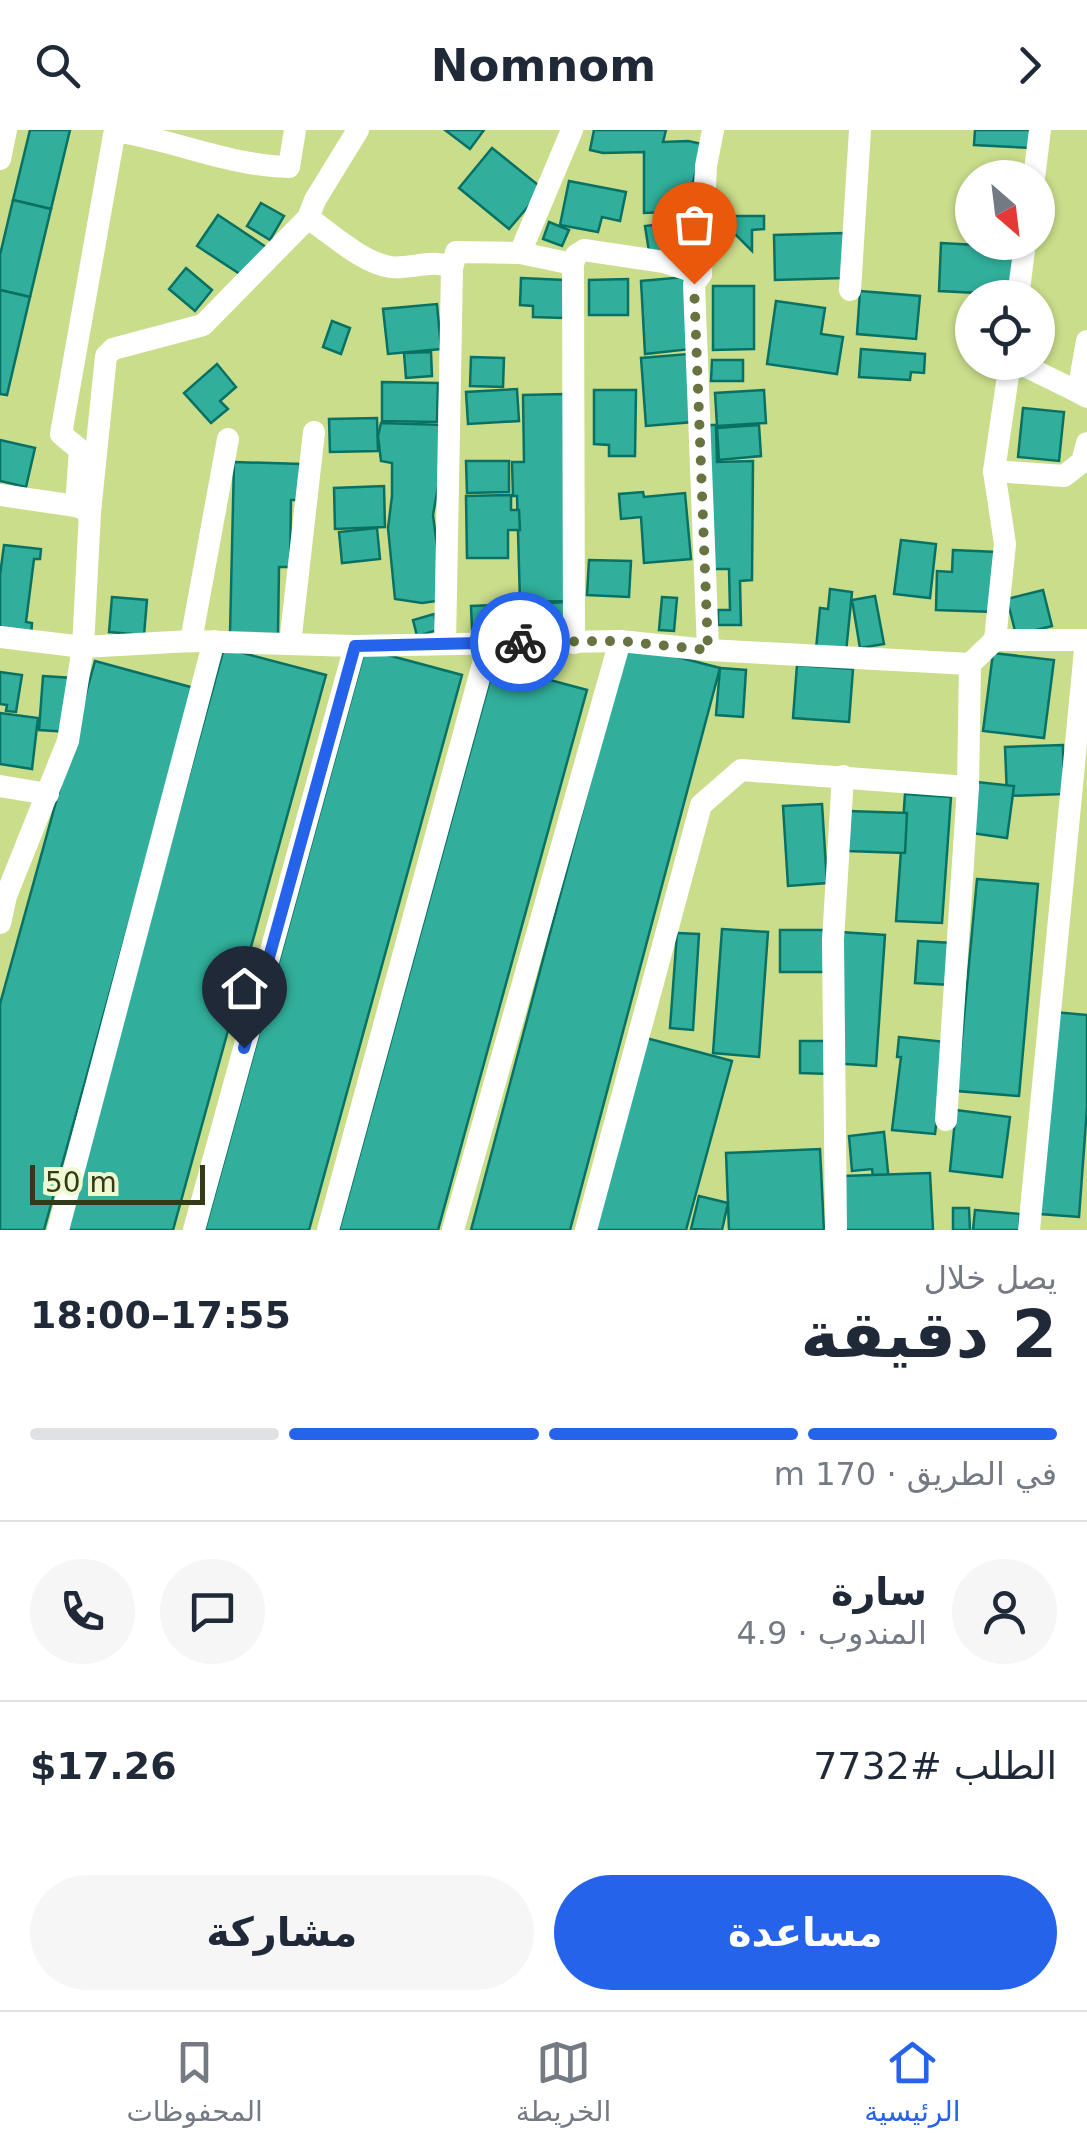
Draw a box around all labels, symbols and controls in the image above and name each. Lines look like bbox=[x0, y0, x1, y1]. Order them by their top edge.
icon: search bbox=[30, 38, 85, 93]
icon: forward bbox=[1002, 38, 1057, 93]
text: Nomnom bbox=[431, 39, 656, 92]
north arrow bbox=[955, 160, 1055, 260]
map controls bbox=[955, 160, 1055, 380]
pin bbox=[652, 182, 737, 285]
icon: bag bbox=[667, 197, 722, 252]
button: locate bbox=[955, 280, 1055, 380]
courier bbox=[470, 592, 570, 692]
icon: bike bbox=[493, 615, 548, 670]
pin bbox=[202, 946, 287, 1049]
icon: home bbox=[217, 961, 272, 1016]
scale bar bbox=[30, 1160, 205, 1204]
text: 50 m bbox=[45, 1166, 117, 1199]
text: يصل خلال bbox=[924, 1259, 1057, 1297]
text: 17:55–18:00 bbox=[30, 1293, 291, 1337]
text: 2 دقيقة bbox=[800, 1297, 1057, 1372]
text: في الطريق · 170 m bbox=[774, 1455, 1057, 1493]
button: phone bbox=[30, 1559, 135, 1664]
button: chat bbox=[160, 1559, 265, 1664]
button: person bbox=[952, 1559, 1057, 1664]
text: سارة bbox=[831, 1570, 927, 1614]
text: المندوب · 4.9 bbox=[736, 1614, 927, 1652]
text: $17.26 bbox=[30, 1744, 177, 1788]
text: الطلب #7732 bbox=[813, 1744, 1057, 1788]
button: مشاركة bbox=[30, 1875, 534, 1990]
button: مساعدة bbox=[554, 1875, 1057, 1990]
tab: المحفوظات bbox=[126, 2035, 263, 2128]
tab: الخريطة bbox=[516, 2035, 611, 2128]
tab: الرئيسية bbox=[864, 2035, 961, 2128]

